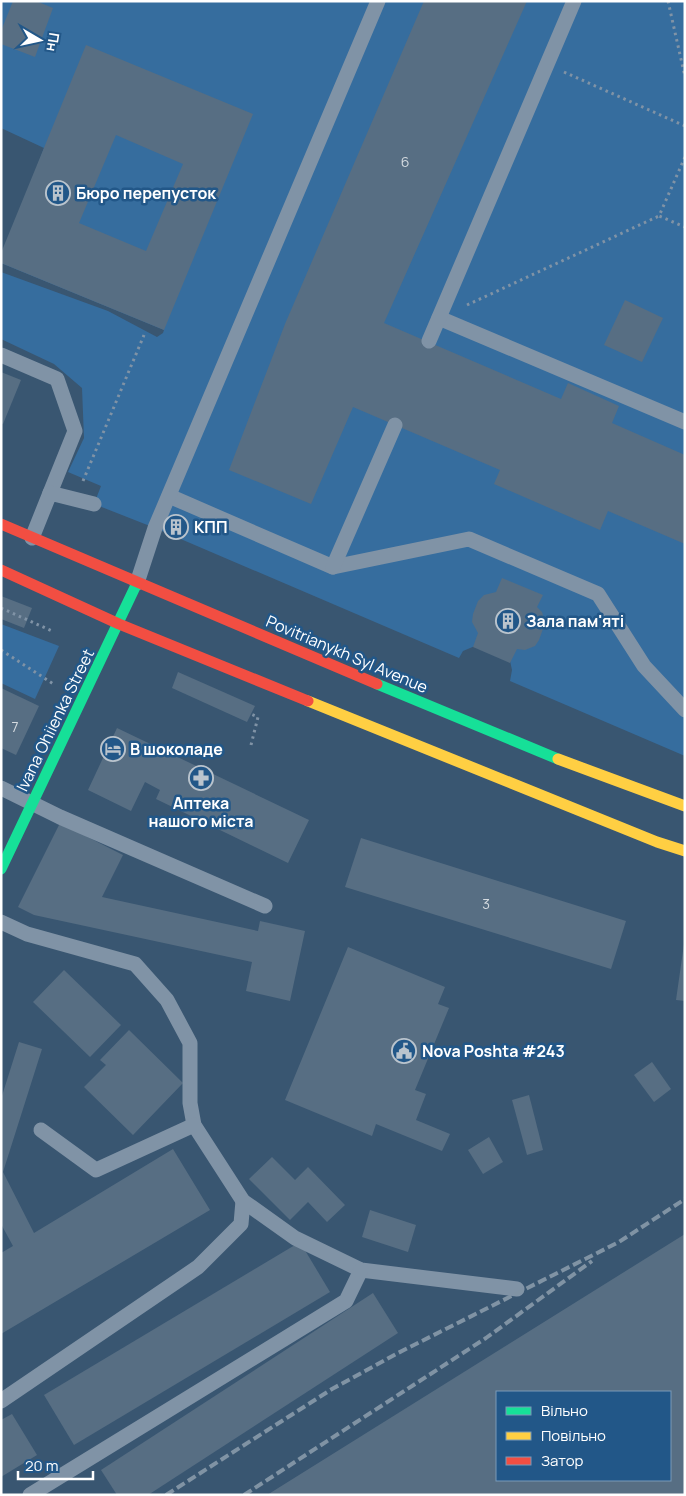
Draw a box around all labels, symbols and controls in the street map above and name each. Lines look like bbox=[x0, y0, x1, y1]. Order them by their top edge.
north arrow bbox=[15, 15, 65, 65]
text: Пн bbox=[42, 31, 64, 53]
house number: 6 bbox=[401, 152, 409, 171]
building icon: Бюро перепусток bbox=[45, 180, 71, 206]
place label: Бюро перепусток bbox=[76, 182, 216, 204]
building icon: КПП bbox=[163, 514, 189, 540]
place label: КПП bbox=[194, 516, 228, 538]
building icon: Зала пам'яті bbox=[495, 608, 521, 634]
street label: Povitrianykh Syl Avenue bbox=[263, 610, 431, 698]
place label: Зала пам'яті bbox=[526, 610, 624, 632]
street label: Ivana Ohiienka Street bbox=[11, 645, 99, 795]
house number: 7 bbox=[11, 717, 19, 736]
hotel icon: В шоколаде bbox=[100, 736, 126, 762]
place label: В шоколаде bbox=[130, 738, 223, 760]
pharmacy icon: Аптека нашого міста bbox=[188, 765, 214, 791]
place label: Аптека нашого міста bbox=[148, 792, 254, 832]
house number: 3 bbox=[482, 894, 490, 913]
public building icon: Nova Poshta #243 bbox=[391, 1038, 417, 1064]
place label: Nova Poshta #243 bbox=[422, 1040, 565, 1062]
legend bbox=[496, 1391, 671, 1481]
text: Вільно bbox=[541, 1400, 588, 1421]
text: Повільно bbox=[541, 1425, 606, 1446]
scale bar bbox=[18, 1448, 92, 1480]
text: Затор bbox=[541, 1450, 584, 1471]
text: 20 m bbox=[25, 1455, 58, 1476]

